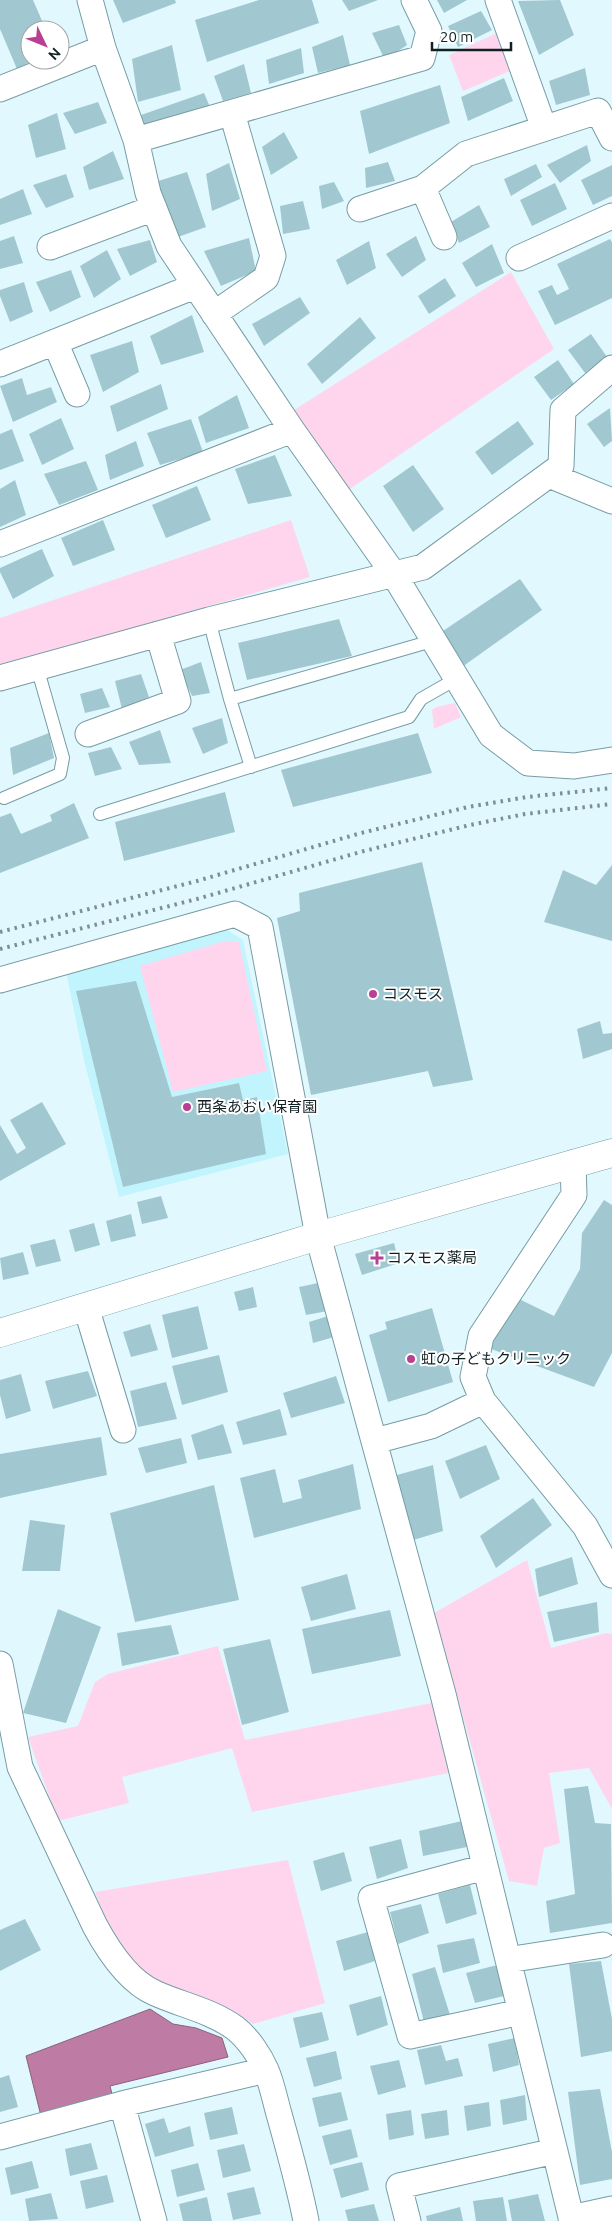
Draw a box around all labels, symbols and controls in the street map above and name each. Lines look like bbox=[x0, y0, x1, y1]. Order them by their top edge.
north arrow bbox=[20, 20, 70, 70]
scale bar bbox=[432, 20, 511, 52]
text: 20 m bbox=[440, 28, 473, 45]
text: N bbox=[45, 45, 64, 63]
place label: コスモス bbox=[383, 985, 443, 1002]
marker: コスモス bbox=[367, 988, 379, 1000]
place label: 西条あおい保育園 bbox=[197, 1098, 317, 1115]
marker: 西条あおい保育園 bbox=[181, 1101, 193, 1113]
place label: コスモス薬局 bbox=[387, 1249, 477, 1266]
marker: コスモス薬局 bbox=[371, 1252, 383, 1264]
place label: 虹の子どもクリニック bbox=[421, 1350, 571, 1367]
marker: 虹の子どもクリニック bbox=[405, 1353, 417, 1365]

